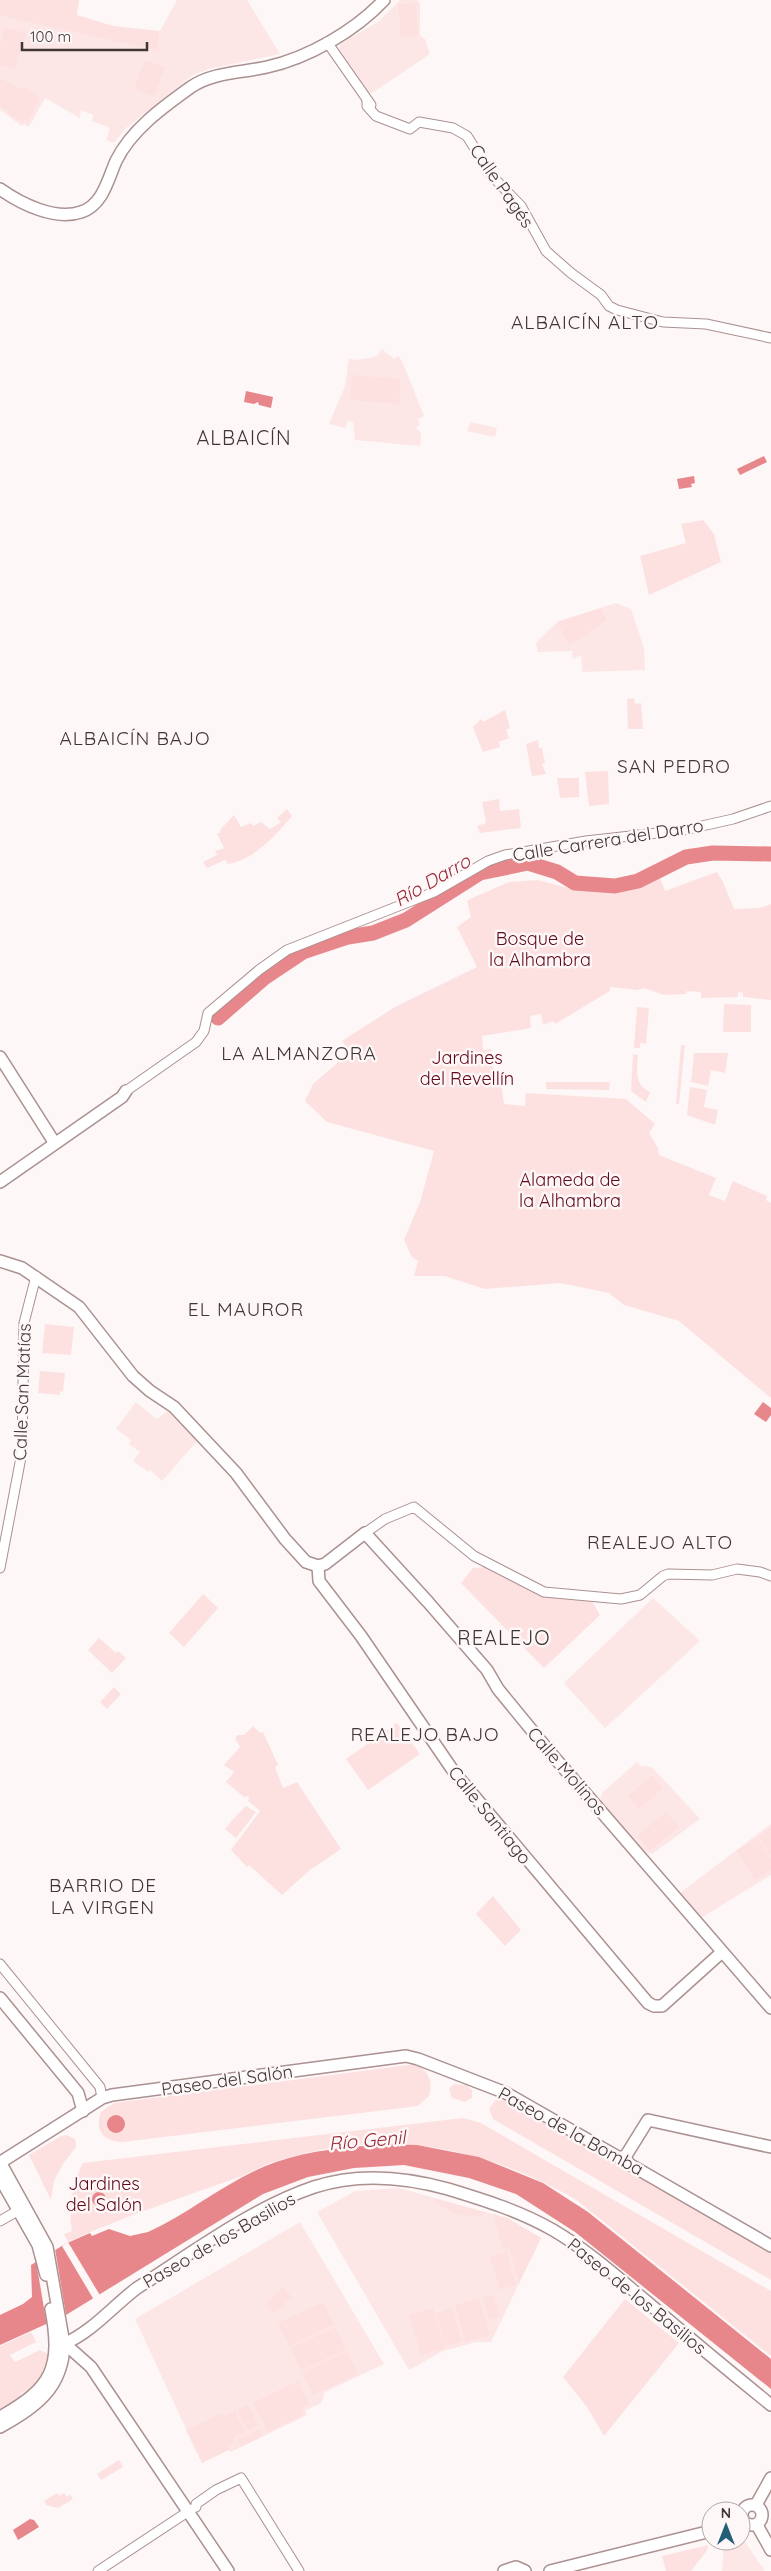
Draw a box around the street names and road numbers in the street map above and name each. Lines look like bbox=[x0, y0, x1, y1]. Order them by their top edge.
street label: Calle Pagés bbox=[465, 140, 539, 232]
street label: Calle Carrera del Darro bbox=[511, 814, 705, 866]
street label: Calle San Matías bbox=[8, 1323, 36, 1461]
street label: Calle Molinos bbox=[522, 1722, 612, 1820]
street label: Calle Santiago bbox=[443, 1761, 537, 1869]
street label: Paseo del Salón bbox=[160, 2059, 294, 2101]
street label: Paseo de la Bomba bbox=[494, 2082, 648, 2180]
street label: Paseo de los Basilios bbox=[139, 2187, 299, 2293]
street label: Paseo de los Basilios bbox=[563, 2233, 711, 2359]

